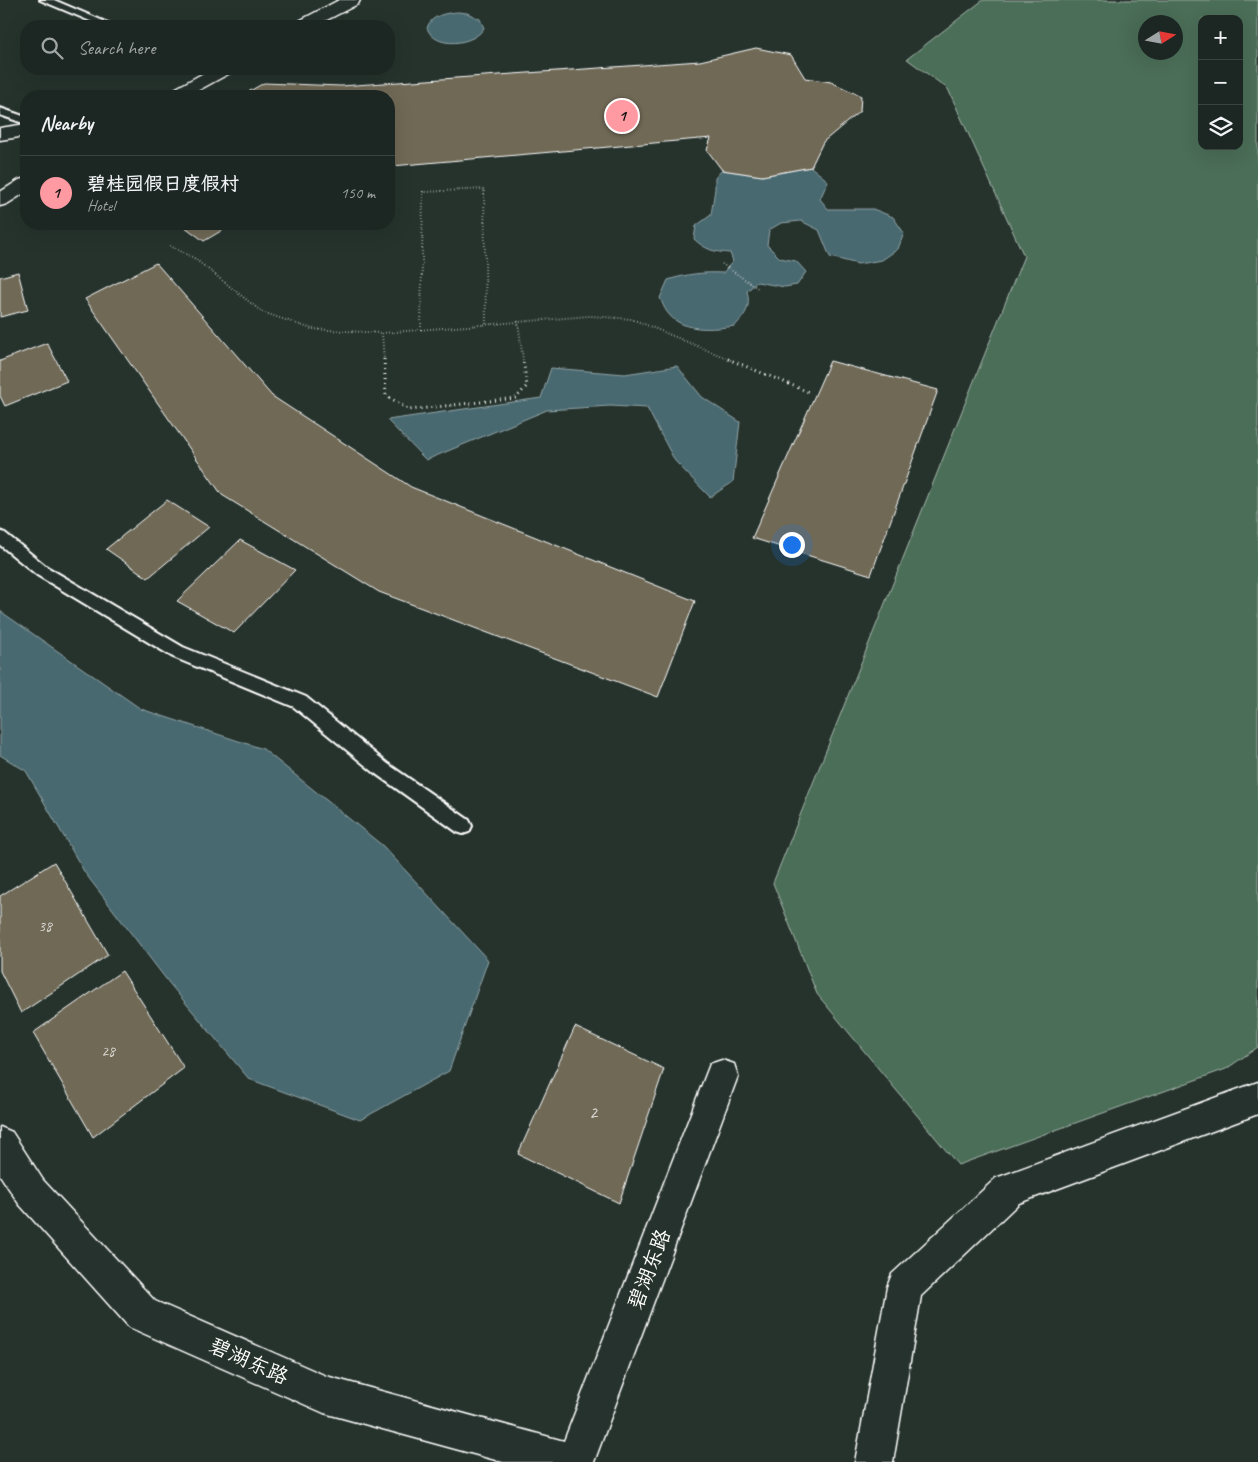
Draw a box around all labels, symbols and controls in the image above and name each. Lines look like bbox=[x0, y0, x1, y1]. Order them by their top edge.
north arrow bbox=[1138, 15, 1183, 60]
map controls bbox=[1198, 15, 1243, 150]
button: + bbox=[1198, 15, 1243, 60]
search box bbox=[20, 20, 395, 75]
icon: search bbox=[38, 34, 66, 62]
text: Search here bbox=[78, 36, 155, 60]
button: − bbox=[1198, 60, 1243, 105]
pin: 1 bbox=[606, 97, 638, 135]
button: layers bbox=[1198, 105, 1243, 150]
text: Nearby bbox=[40, 110, 93, 136]
text: 碧桂园假日度假村 bbox=[87, 172, 239, 196]
text: 1 bbox=[52, 183, 60, 203]
text: 150 m bbox=[341, 183, 375, 203]
text: Hotel bbox=[87, 196, 115, 216]
your location bbox=[779, 532, 805, 558]
house number: 38 bbox=[38, 917, 53, 936]
house number: 28 bbox=[101, 1042, 116, 1061]
house number: 2 bbox=[589, 1101, 599, 1123]
street label: 碧湖东路 bbox=[622, 1225, 676, 1313]
street label: 碧湖东路 bbox=[205, 1332, 293, 1390]

